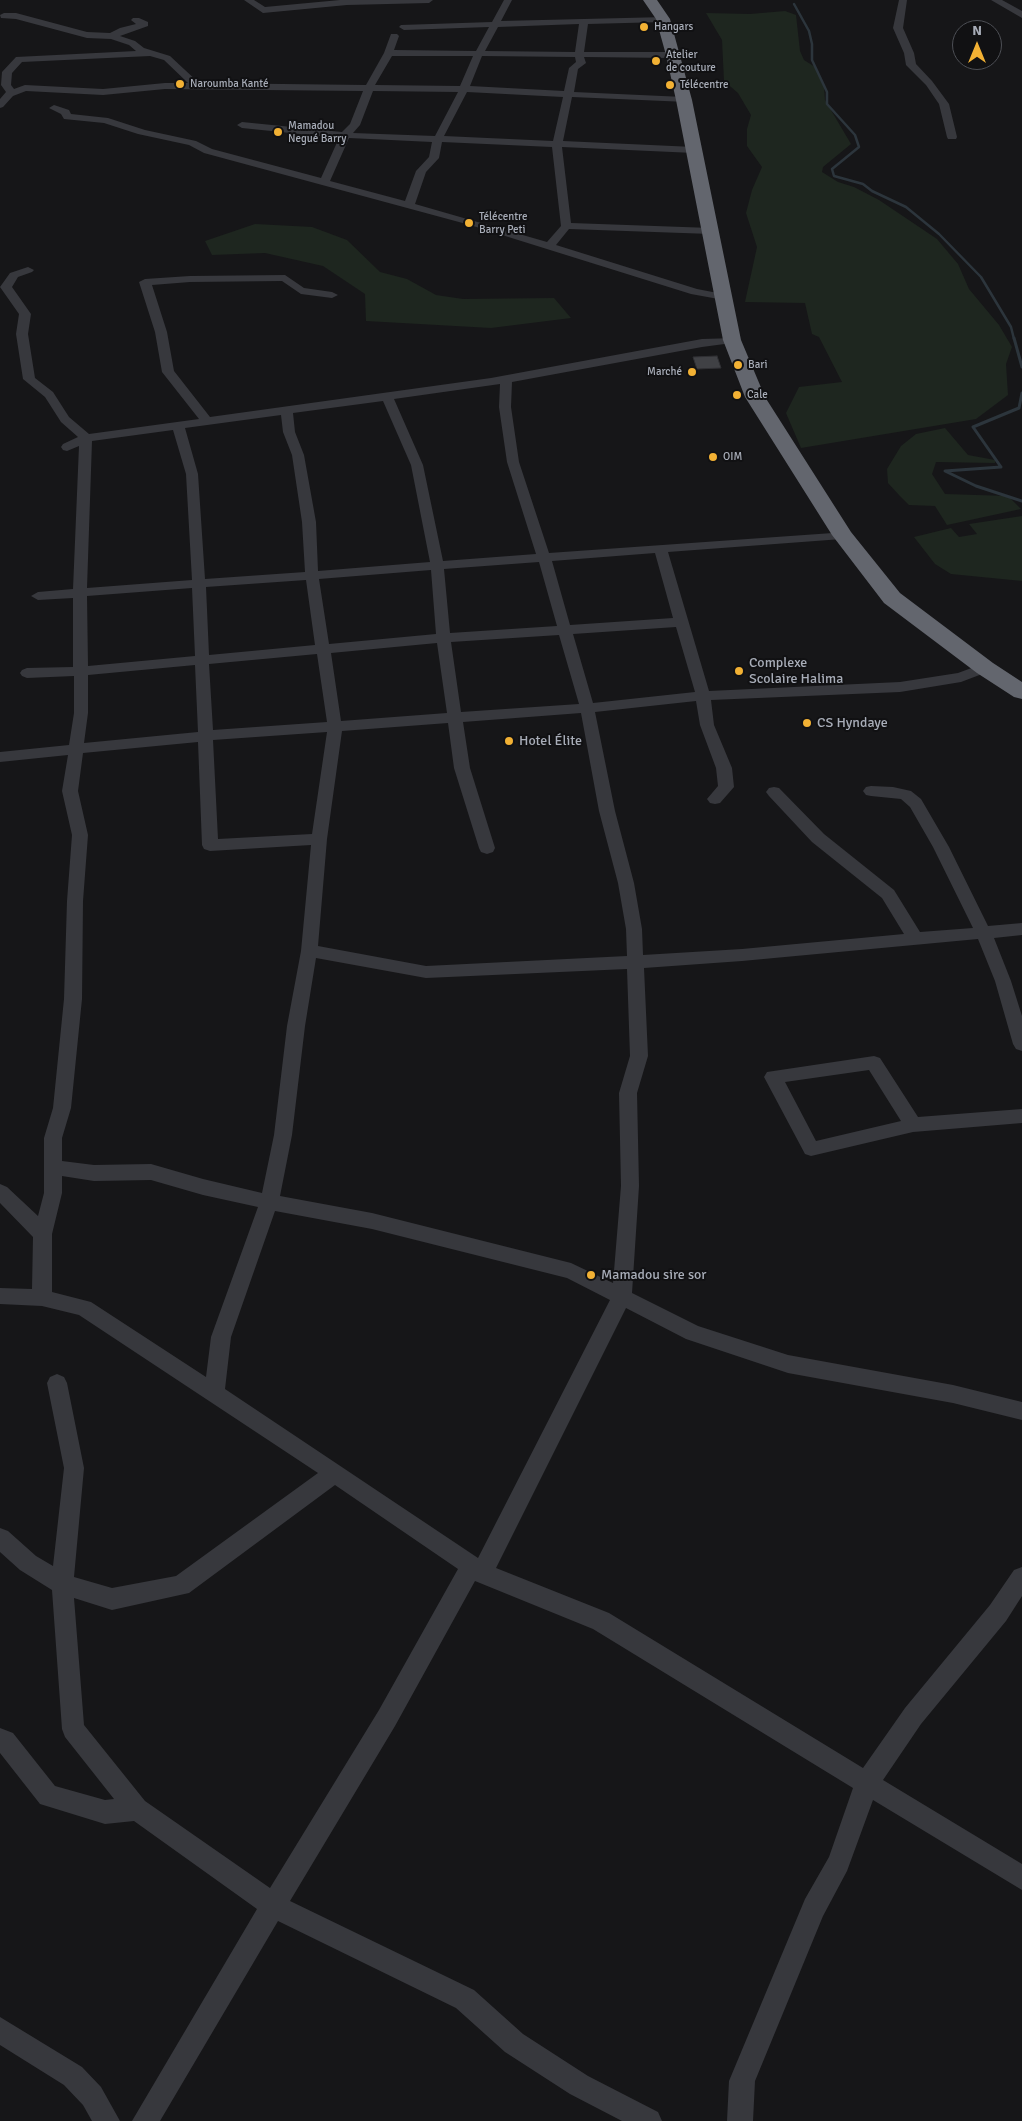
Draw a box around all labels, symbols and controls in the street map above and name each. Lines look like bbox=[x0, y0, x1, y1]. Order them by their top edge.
place label: Hangars bbox=[654, 20, 693, 34]
north arrow bbox=[952, 20, 1002, 70]
marker: Hangars bbox=[638, 21, 650, 33]
text: N bbox=[972, 22, 982, 39]
place label: Atelier de couture bbox=[666, 48, 716, 74]
marker: Atelier de couture bbox=[650, 55, 662, 67]
place label: Naroumba Kanté bbox=[190, 77, 269, 91]
marker: Naroumba Kanté bbox=[174, 78, 186, 90]
place label: Télécentre bbox=[680, 78, 728, 92]
marker: Télécentre bbox=[664, 79, 676, 91]
place label: Mamadou Negué Barry bbox=[288, 119, 346, 145]
marker: Mamadou Negué Barry bbox=[272, 126, 284, 138]
place label: Télécentre Barry Peti bbox=[479, 210, 527, 236]
marker: Télécentre Barry Peti bbox=[463, 217, 475, 229]
place label: Bari bbox=[748, 358, 767, 372]
marker: Bari bbox=[732, 359, 744, 371]
place label: Marché bbox=[647, 365, 682, 379]
marker: Marché bbox=[686, 366, 698, 378]
place label: Cale bbox=[747, 388, 768, 402]
marker: Cale bbox=[731, 389, 743, 401]
place label: OIM bbox=[723, 450, 742, 464]
marker: OIM bbox=[707, 451, 719, 463]
place label: Complexe Scolaire Halima bbox=[749, 655, 843, 688]
marker: Complexe Scolaire Halima bbox=[733, 665, 745, 677]
place label: CS Hyndaye bbox=[817, 715, 888, 731]
marker: CS Hyndaye bbox=[801, 717, 813, 729]
place label: Hotel Élite bbox=[519, 733, 582, 749]
marker: Hotel Élite bbox=[503, 735, 515, 747]
place label: Mamadou sire sor bbox=[601, 1267, 707, 1283]
marker: Mamadou sire sor bbox=[585, 1269, 597, 1281]

